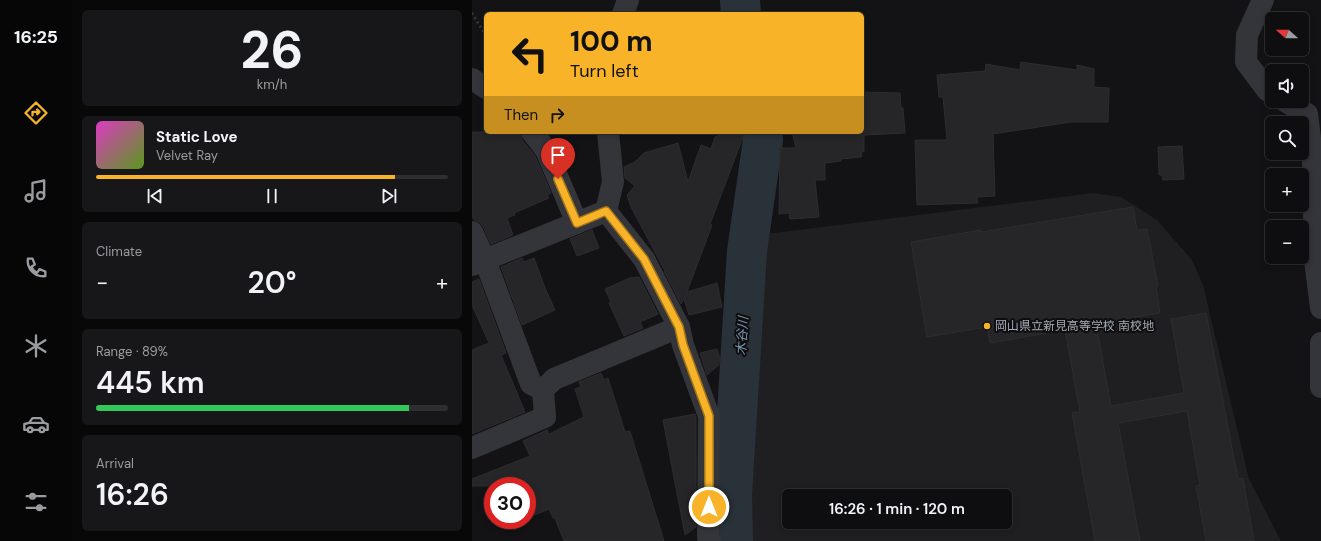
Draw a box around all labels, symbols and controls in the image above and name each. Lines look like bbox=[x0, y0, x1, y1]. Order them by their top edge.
north arrow bbox=[1265, 12, 1309, 56]
map controls bbox=[1265, 12, 1309, 264]
text: 26 bbox=[241, 16, 303, 84]
text: 100 m bbox=[570, 23, 653, 60]
text: 16:25 bbox=[14, 25, 58, 49]
icon: left bbox=[504, 28, 556, 80]
text: Turn left bbox=[570, 59, 639, 83]
button: sound bbox=[1265, 64, 1309, 108]
text: km/h bbox=[257, 76, 287, 93]
icon: directions bbox=[22, 99, 50, 127]
icon: right bbox=[546, 104, 568, 126]
text: Then bbox=[504, 105, 538, 125]
button: search bbox=[1265, 116, 1309, 160]
text: Static Love bbox=[156, 127, 237, 147]
pin bbox=[541, 138, 575, 179]
icon: arrive bbox=[547, 144, 569, 166]
text: Velvet Ray bbox=[156, 147, 218, 164]
button: + bbox=[1265, 168, 1309, 212]
icon: music bbox=[22, 177, 50, 205]
icon: previous bbox=[144, 185, 166, 207]
icon: pause bbox=[261, 185, 283, 207]
icon: next bbox=[378, 185, 400, 207]
button: − bbox=[1265, 220, 1309, 264]
text: Climate bbox=[96, 243, 142, 260]
icon: phone bbox=[22, 254, 50, 282]
text: 20° bbox=[248, 263, 296, 302]
text: − bbox=[96, 268, 108, 297]
text: + bbox=[436, 268, 448, 297]
water label: 木谷川 bbox=[732, 314, 752, 356]
place label: 岡山県立新見高等学校 南校地 bbox=[995, 318, 1154, 334]
marker: 岡山県立新見高等学校 南校地 bbox=[982, 321, 992, 331]
icon: climate bbox=[22, 332, 50, 360]
text: Range · 89% bbox=[96, 343, 168, 360]
text: 445 km bbox=[96, 363, 205, 402]
icon: car bbox=[22, 410, 50, 438]
text: Arrival bbox=[96, 455, 134, 472]
text: 16:26 bbox=[96, 475, 169, 514]
speed limit sign: 30 bbox=[484, 477, 536, 529]
position arrow bbox=[688, 486, 730, 528]
icon: filters bbox=[22, 488, 50, 516]
text: 16:26 · 1 min · 120 m bbox=[829, 499, 965, 519]

